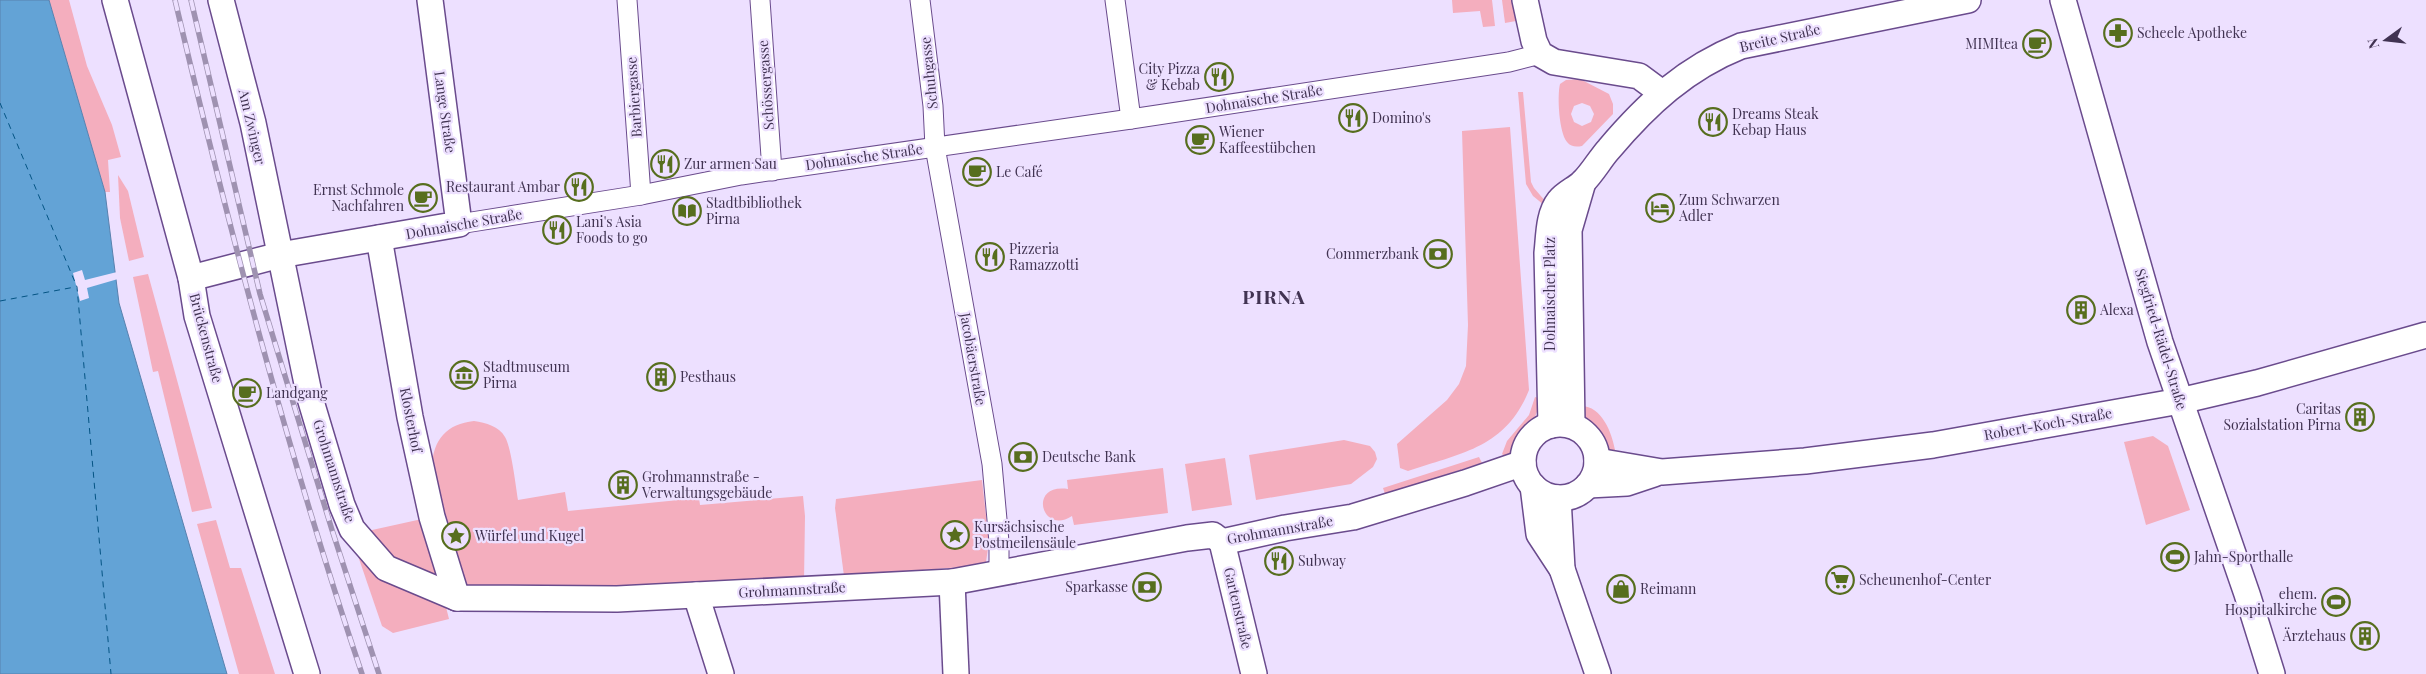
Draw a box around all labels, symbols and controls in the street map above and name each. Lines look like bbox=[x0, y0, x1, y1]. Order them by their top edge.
north arrow bbox=[2361, 15, 2411, 65]
pharmacy icon: Scheele Apotheke bbox=[2103, 18, 2133, 48]
street label: Breite Straße bbox=[1738, 19, 1822, 56]
place label: Scheele Apotheke bbox=[2137, 23, 2247, 42]
cafe icon: MIMItea bbox=[2022, 29, 2052, 59]
place label: MIMItea bbox=[1965, 34, 2018, 53]
street label: Schuhgasse bbox=[915, 36, 942, 110]
text: N bbox=[2362, 36, 2383, 51]
street label: Schössergasse bbox=[753, 40, 778, 131]
street label: Barbiergasse bbox=[621, 56, 646, 138]
place label: City Pizza & Kebab bbox=[1139, 59, 1200, 94]
restaurant icon: City Pizza & Kebab bbox=[1204, 62, 1234, 92]
street label: Lange Straße bbox=[430, 70, 461, 154]
street label: Dohnaische Straße bbox=[1204, 80, 1324, 117]
street label: Am Zwinger bbox=[234, 87, 271, 167]
restaurant icon: Domino's bbox=[1338, 103, 1368, 133]
place label: Dreams Steak Kebap Haus bbox=[1732, 104, 1819, 139]
restaurant icon: Dreams Steak Kebap Haus bbox=[1698, 107, 1728, 137]
place label: Domino's bbox=[1372, 108, 1431, 127]
place label: Wiener Kaffeestübchen bbox=[1218, 122, 1317, 157]
cafe icon: Wiener Kaffeestübchen bbox=[1185, 125, 1215, 155]
street label: Dohnaische Straße bbox=[804, 139, 924, 174]
restaurant icon: Zur armen Sau bbox=[650, 149, 680, 179]
place label: Zur armen Sau bbox=[684, 154, 777, 173]
cafe icon: Le Café bbox=[962, 157, 992, 187]
place label: Le Café bbox=[996, 162, 1043, 181]
restaurant icon: Restaurant Ambar bbox=[564, 172, 594, 202]
place label: Restaurant Ambar bbox=[446, 177, 561, 196]
place label: Ernst Schmole Nachfahren bbox=[313, 180, 405, 215]
cafe icon: Ernst Schmole Nachfahren bbox=[408, 183, 438, 213]
place label: Zum Schwarzen Adler bbox=[1678, 190, 1780, 225]
place label: Stadtbibliothek Pirna bbox=[706, 193, 802, 228]
hotel icon: Zum Schwarzen Adler bbox=[1645, 193, 1675, 223]
library icon: Stadtbibliothek Pirna bbox=[672, 196, 702, 226]
street label: Dohnaische Straße bbox=[404, 204, 524, 243]
place label: Lani's Asia Foods to go bbox=[576, 212, 648, 247]
restaurant icon: Lani's Asia Foods to go bbox=[542, 215, 572, 245]
street label: Dohnaischer Platz bbox=[1540, 237, 1559, 351]
place label: Pizzeria Ramazzotti bbox=[1009, 239, 1079, 274]
bank icon: Commerzbank bbox=[1423, 239, 1453, 269]
restaurant icon: Pizzeria Ramazzotti bbox=[975, 242, 1005, 272]
place label: Commerzbank bbox=[1326, 244, 1419, 263]
street label: Siegfried-Rädel-Straße bbox=[2131, 266, 2192, 412]
district label: PIRNA bbox=[1242, 283, 1306, 309]
street label: Brückenstraße bbox=[185, 291, 228, 385]
building icon: Alexa bbox=[2066, 295, 2096, 325]
place label: Alexa bbox=[2099, 300, 2134, 319]
street label: Jacobäerstraße bbox=[956, 310, 991, 407]
place label: Stadtmuseum Pirna bbox=[483, 357, 571, 392]
museum icon: Stadtmuseum Pirna bbox=[449, 360, 479, 390]
building icon: Pesthaus bbox=[646, 362, 676, 392]
place label: Pesthaus bbox=[680, 367, 736, 386]
cafe icon: Landgang bbox=[232, 378, 262, 408]
place label: Landgang bbox=[266, 383, 328, 402]
street label: Klosterhof bbox=[396, 386, 427, 455]
place label: Caritas Sozialstation Pirna bbox=[2223, 399, 2341, 434]
building icon: Caritas Sozialstation Pirna bbox=[2345, 402, 2375, 432]
street label: Robert-Koch-Straße bbox=[1982, 403, 2113, 444]
street label: Grohmannstraße bbox=[309, 417, 360, 525]
bank icon: Deutsche Bank bbox=[1008, 442, 1038, 472]
place label: Deutsche Bank bbox=[1042, 447, 1136, 466]
place label: Grohmannstraße - Verwaltungsgebäude bbox=[641, 467, 772, 502]
building icon: Grohmannstraße - Verwaltungsgebäude bbox=[608, 470, 638, 500]
street label: Grohmannstraße bbox=[1225, 511, 1334, 548]
place label: Kursächsische Postmeilensäule bbox=[974, 517, 1076, 552]
place icon: Kursächsische Postmeilensäule bbox=[940, 520, 970, 550]
place icon: Würfel und Kugel bbox=[441, 521, 471, 551]
place label: Würfel und Kugel bbox=[474, 526, 584, 545]
sports icon: Jahn-Sporthalle bbox=[2160, 542, 2190, 572]
restaurant icon: Subway bbox=[1264, 546, 1294, 576]
place label: Jahn-Sporthalle bbox=[2193, 547, 2293, 566]
place label: Subway bbox=[1298, 551, 1346, 570]
street label: Gartenstraße bbox=[1220, 565, 1257, 650]
supermarket icon: Scheunenhof-Center bbox=[1825, 565, 1855, 595]
place label: Scheunenhof-Center bbox=[1859, 570, 1992, 589]
bank icon: Sparkasse bbox=[1132, 572, 1162, 602]
shop icon: Reimann bbox=[1606, 574, 1636, 604]
street label: Grohmannstraße bbox=[738, 577, 846, 602]
place label: Sparkasse bbox=[1065, 577, 1128, 596]
place label: Reimann bbox=[1640, 579, 1697, 598]
place label: ehem. Hospitalkirche bbox=[2225, 584, 2317, 619]
sports icon: ehem. Hospitalkirche bbox=[2321, 587, 2351, 617]
building icon: Ärztehaus bbox=[2350, 621, 2380, 651]
place label: Ärztehaus bbox=[2282, 626, 2346, 645]

